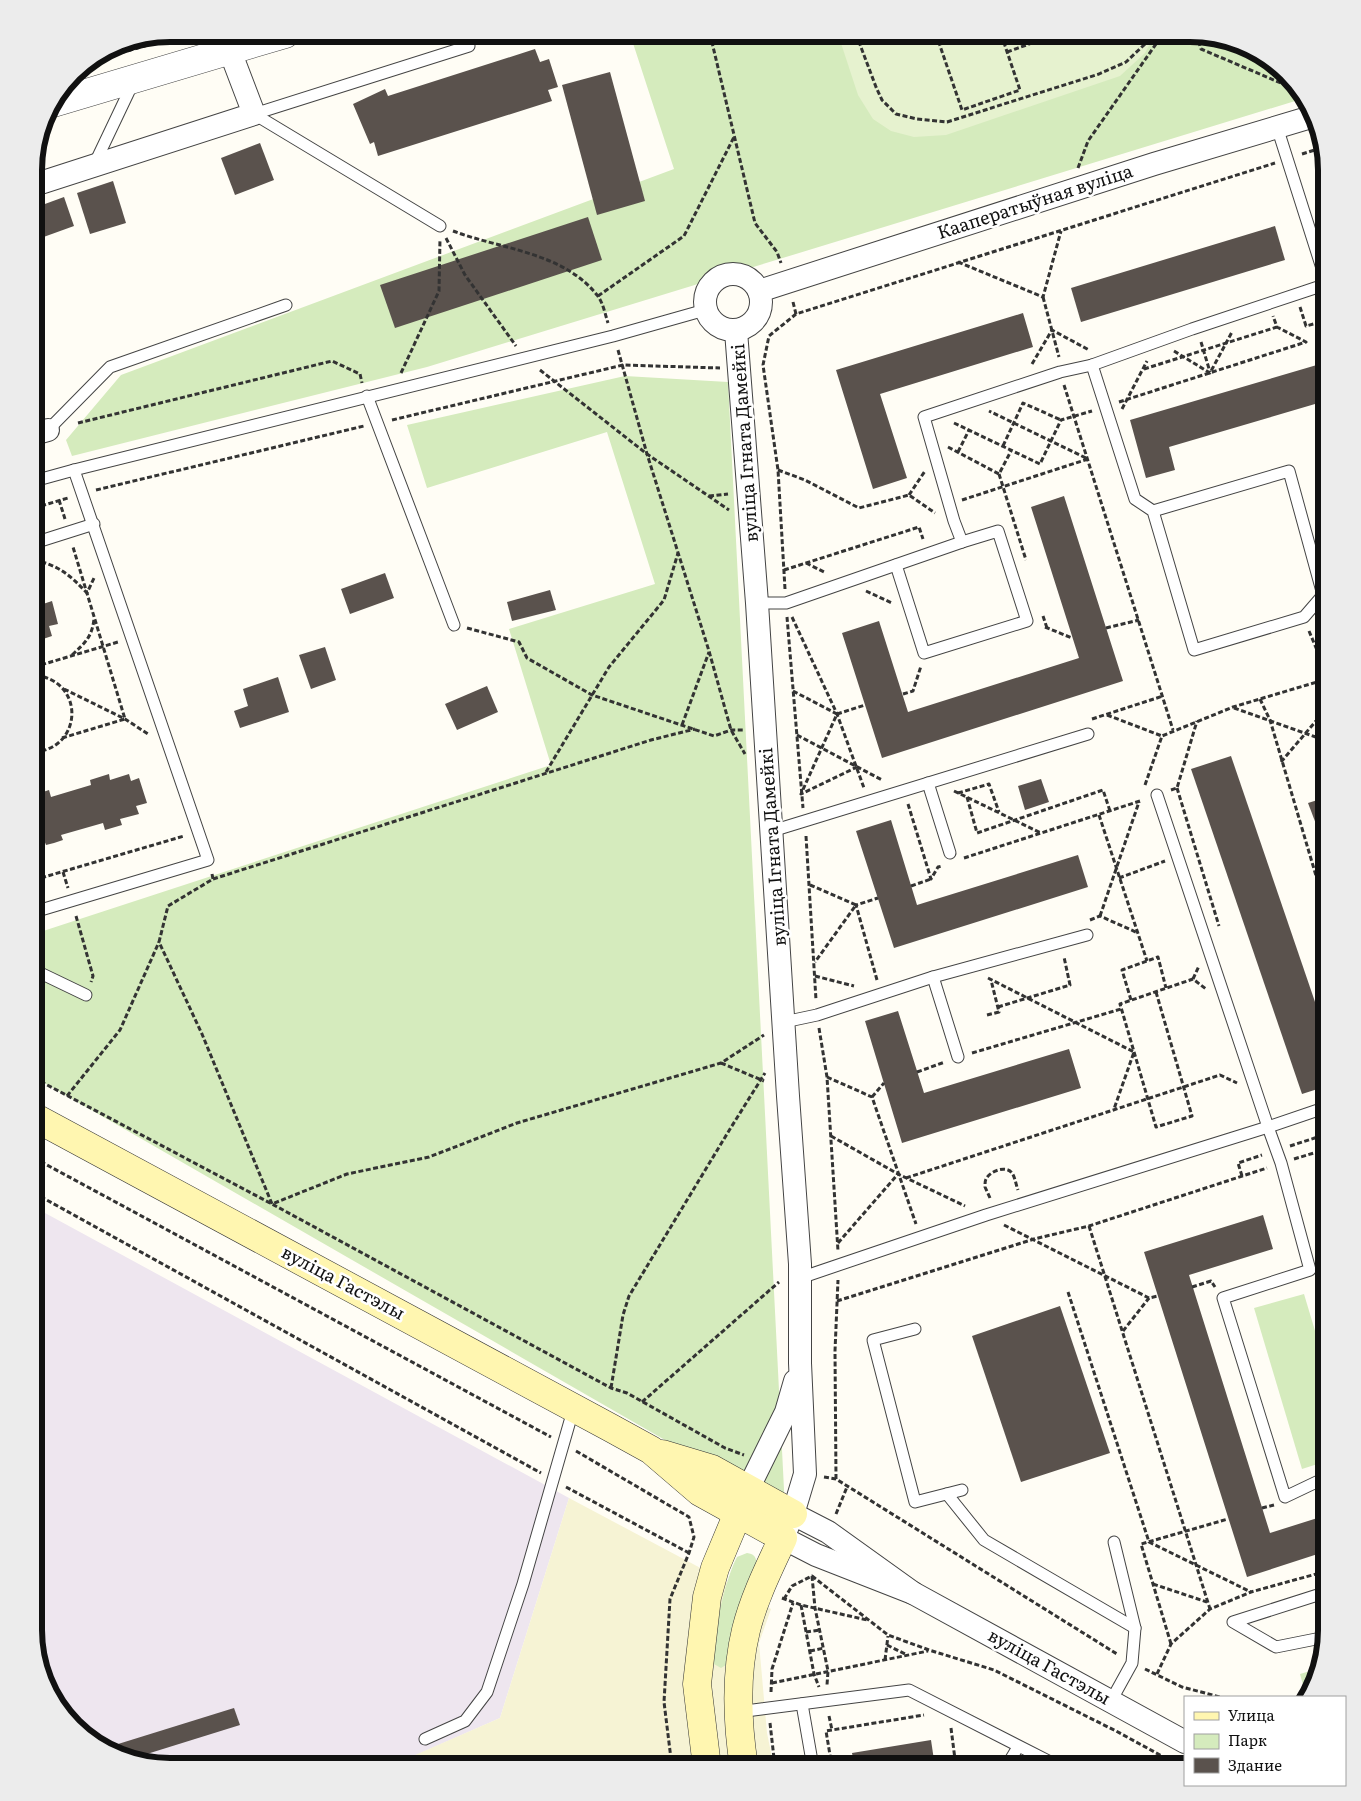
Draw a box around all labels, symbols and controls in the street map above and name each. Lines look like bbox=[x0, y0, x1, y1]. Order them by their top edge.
street label: Кааператыўная вуліца bbox=[933, 156, 1136, 245]
street label: вуліца Ігната Дамейкі bbox=[723, 343, 764, 543]
street label: вуліца Ігната Дамейкі bbox=[751, 747, 792, 947]
street label: вуліца Гастэлы bbox=[277, 1238, 410, 1326]
street label: вуліца Гастэлы bbox=[983, 1621, 1116, 1711]
legend bbox=[1184, 1696, 1346, 1786]
text: Улица bbox=[1228, 1703, 1276, 1726]
text: Парк bbox=[1228, 1728, 1267, 1751]
text: Здание bbox=[1228, 1753, 1282, 1776]

